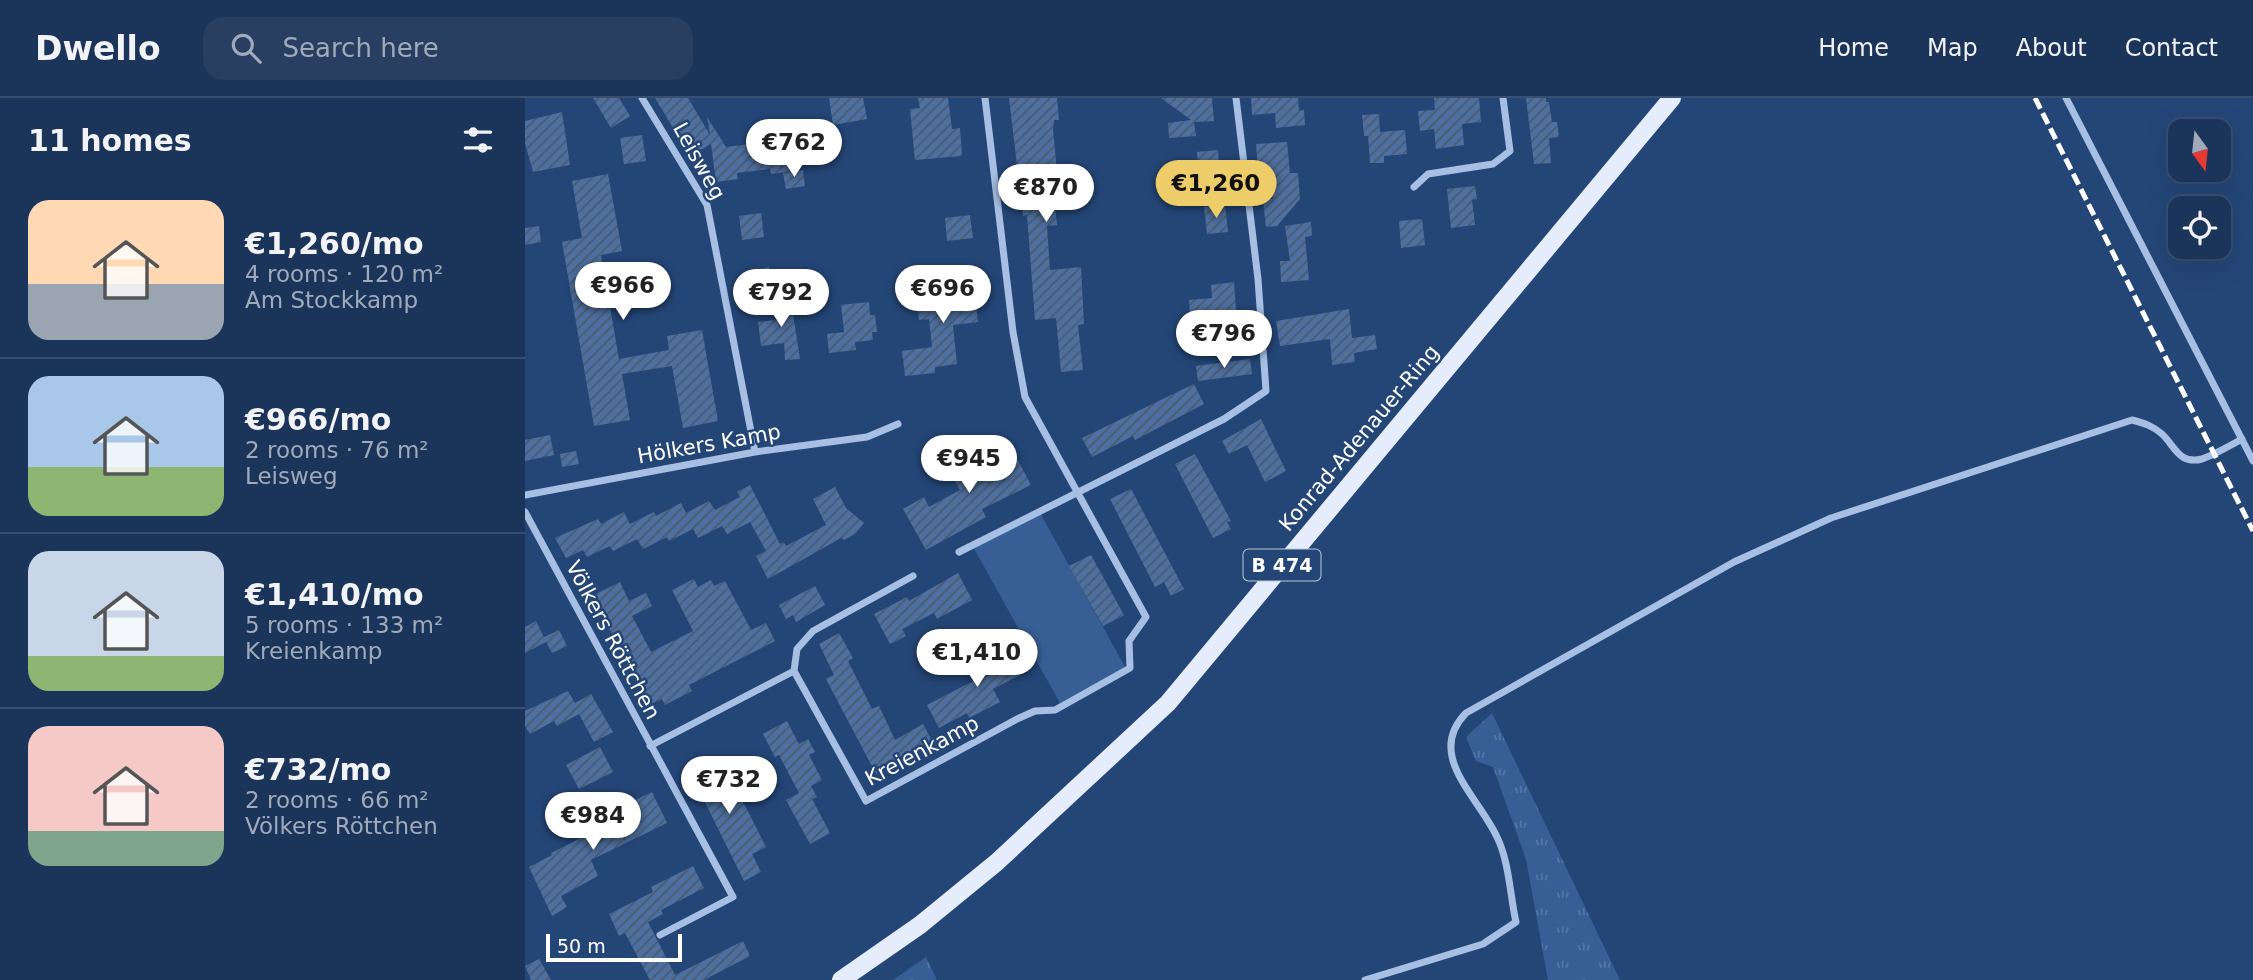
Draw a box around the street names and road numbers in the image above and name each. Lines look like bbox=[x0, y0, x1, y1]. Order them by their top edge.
street label: Leisweg bbox=[668, 118, 730, 204]
street label: Konrad-Adenauer-Ring bbox=[1274, 340, 1444, 536]
street label: Hölkers Kamp bbox=[635, 420, 783, 468]
road number: B 474 bbox=[1243, 550, 1321, 580]
street label: Völkers Röttchen bbox=[561, 557, 665, 723]
street label: Kreienkamp bbox=[861, 711, 983, 791]

